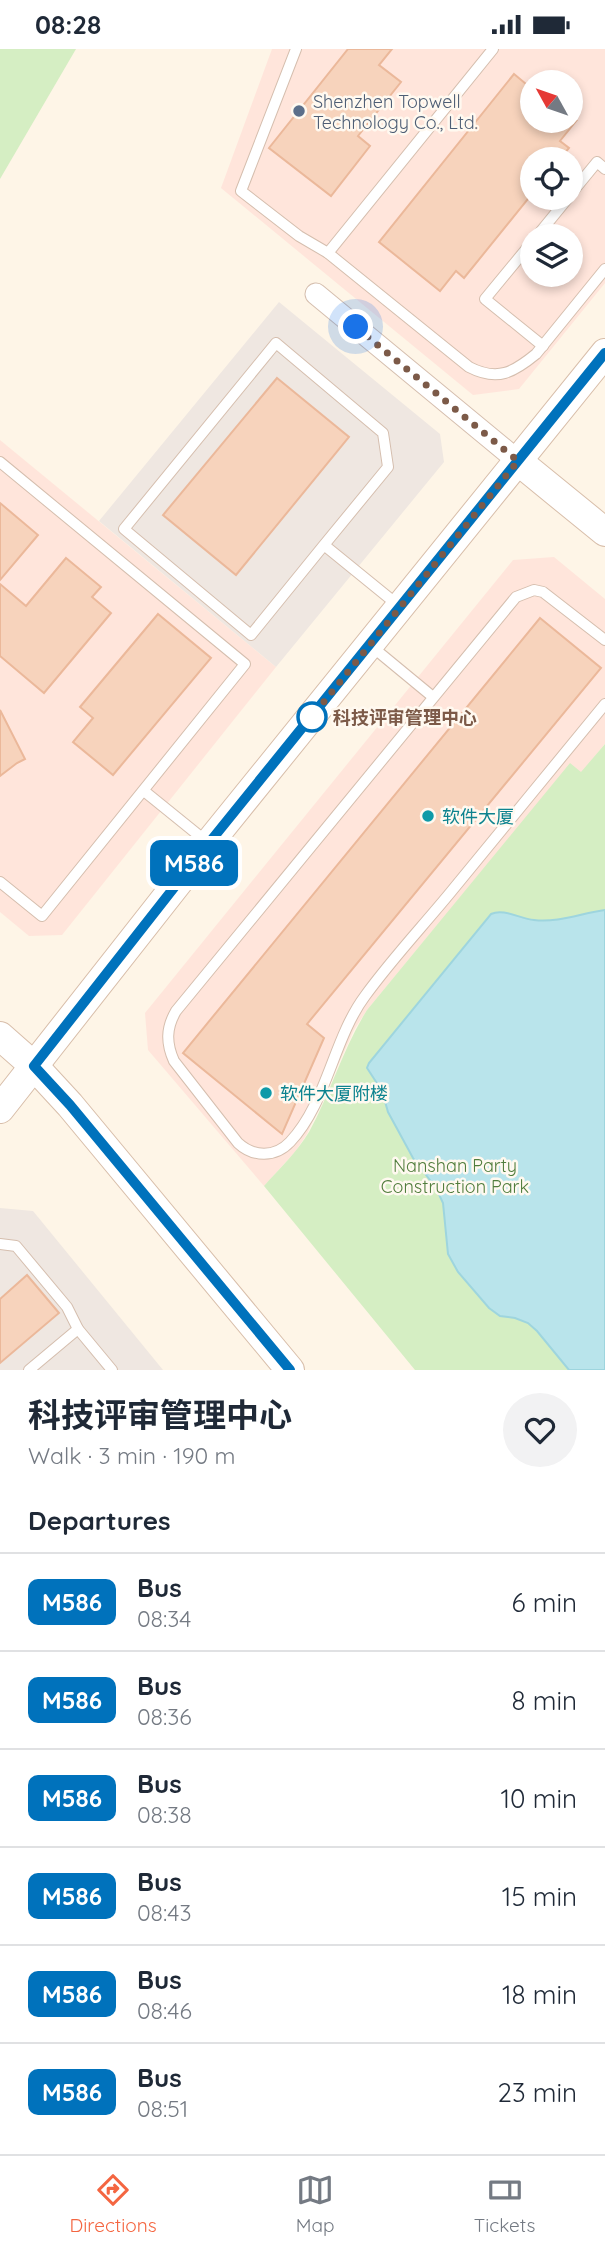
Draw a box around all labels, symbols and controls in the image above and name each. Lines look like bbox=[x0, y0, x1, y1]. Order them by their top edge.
text: 08:28 bbox=[35, 8, 101, 41]
north arrow bbox=[520, 70, 583, 133]
map controls bbox=[520, 70, 583, 287]
place label: Shenzhen Topwell Technology Co., Ltd. bbox=[313, 90, 478, 134]
marker: Shenzhen Topwell Technology Co., Ltd. bbox=[291, 103, 307, 119]
button: locate bbox=[520, 147, 583, 210]
button: layers bbox=[520, 224, 583, 287]
your location bbox=[338, 309, 373, 344]
marker: 科技评审管理中心 bbox=[297, 702, 327, 732]
place label: 科技评审管理中心 bbox=[333, 706, 477, 729]
place label: 软件大厦 bbox=[442, 805, 514, 828]
marker: 软件大厦 bbox=[420, 808, 436, 824]
line badge: M586 bbox=[145, 840, 243, 886]
text: M586 bbox=[164, 848, 224, 878]
place label: 软件大厦附楼 bbox=[280, 1082, 388, 1105]
marker: 软件大厦附楼 bbox=[258, 1085, 274, 1101]
park label: Nanshan Party Construction Park bbox=[381, 1154, 529, 1198]
button: heart bbox=[503, 1393, 577, 1467]
text: 科技评审管理中心 bbox=[28, 1394, 292, 1435]
text: Walk · 3 min · 190 m bbox=[28, 1441, 235, 1470]
text: Departures bbox=[28, 1504, 171, 1537]
text: Bus bbox=[137, 1571, 182, 1604]
text: 6 min bbox=[512, 1586, 577, 1619]
text: M586 bbox=[42, 1587, 102, 1617]
text: 08:34 bbox=[137, 1604, 192, 1633]
text: Bus bbox=[137, 1669, 182, 1702]
text: 8 min bbox=[512, 1684, 577, 1717]
text: M586 bbox=[42, 1685, 102, 1715]
text: 08:36 bbox=[137, 1702, 192, 1731]
text: Bus bbox=[137, 1767, 182, 1800]
text: 10 min bbox=[501, 1782, 577, 1815]
text: M586 bbox=[42, 1783, 102, 1813]
text: 08:38 bbox=[137, 1800, 192, 1829]
text: Bus bbox=[137, 1865, 182, 1898]
text: 15 min bbox=[502, 1880, 577, 1913]
text: M586 bbox=[42, 1881, 102, 1911]
text: 08:43 bbox=[137, 1898, 192, 1927]
text: Bus bbox=[137, 1963, 182, 1996]
text: 18 min bbox=[502, 1978, 577, 2011]
text: M586 bbox=[42, 1979, 102, 2009]
text: 08:46 bbox=[137, 1996, 192, 2025]
text: Bus bbox=[137, 2061, 182, 2094]
text: 23 min bbox=[498, 2076, 577, 2109]
text: M586 bbox=[42, 2077, 102, 2107]
text: 08:51 bbox=[137, 2094, 188, 2123]
tab: Directions bbox=[70, 2171, 157, 2237]
tab: Map bbox=[296, 2171, 335, 2237]
tab: Tickets bbox=[474, 2171, 535, 2237]

